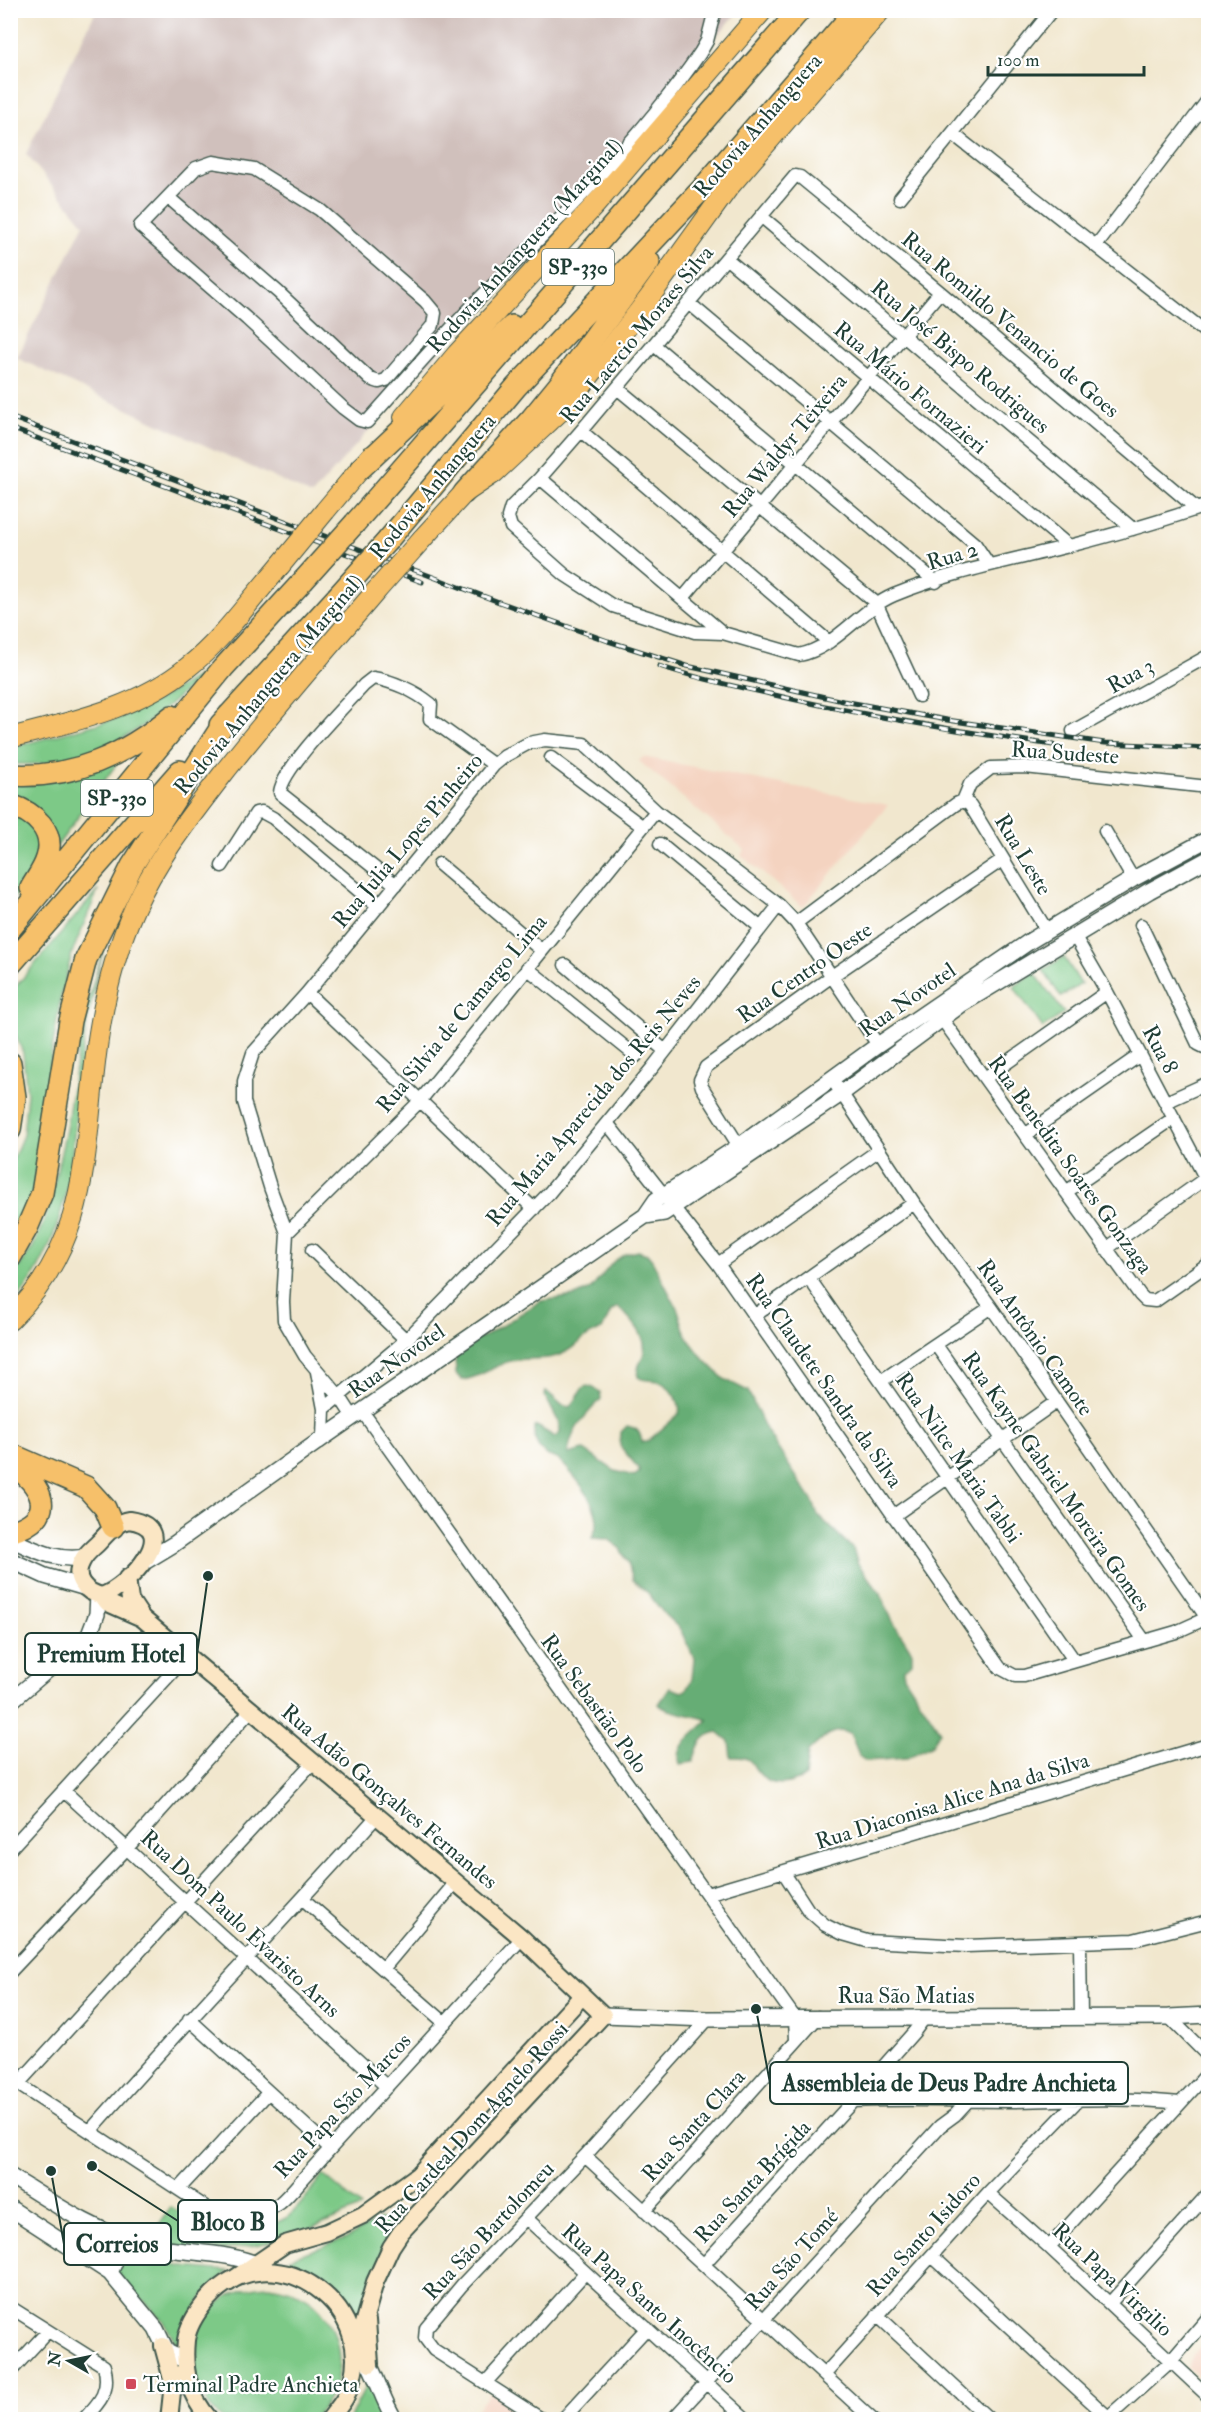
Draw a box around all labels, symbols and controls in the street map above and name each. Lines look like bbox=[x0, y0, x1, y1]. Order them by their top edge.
scale bar bbox=[988, 39, 1144, 77]
street label: Rodovia Anhanguera bbox=[687, 47, 829, 204]
text: 100 m bbox=[997, 49, 1040, 72]
street label: Rodovia Anhanguera (Marginal) bbox=[421, 132, 629, 359]
street label: Rua Romildo Venancio de Goes bbox=[896, 225, 1125, 424]
street label: Rua Laercio Moraes Silva bbox=[554, 239, 720, 430]
road number: SP-330 bbox=[542, 249, 614, 285]
street label: Rua José Bispo Rodrigues bbox=[864, 274, 1056, 441]
street label: Rua Mário Fornazieri bbox=[828, 315, 993, 460]
street label: Rua Waldyr Teixeira bbox=[716, 367, 854, 523]
street label: Rodovia Anhanguera bbox=[363, 407, 503, 566]
street label: Rua 2 bbox=[923, 535, 981, 577]
street label: Rodovia Anhanguera (Marginal) bbox=[168, 568, 370, 801]
street label: Rua 3 bbox=[1102, 652, 1159, 700]
street label: Rua Sudeste bbox=[1010, 735, 1120, 771]
street label: Rua Julia Lopes Pinheiro bbox=[326, 747, 490, 935]
road number: SP-330 bbox=[81, 780, 153, 816]
street label: Rua Leste bbox=[988, 809, 1058, 900]
street label: Rua Silvia de Camargo Lima bbox=[370, 908, 554, 1119]
street label: Rua Centro Oeste bbox=[732, 916, 878, 1030]
street label: Rua Novotel bbox=[854, 956, 962, 1043]
street label: Rua Maria Aparecida dos Reis Neves bbox=[480, 969, 708, 1233]
street label: Rua 8 bbox=[1136, 1020, 1184, 1079]
street label: Rua Benedita Soares Gonzaga bbox=[981, 1050, 1159, 1280]
street label: Rua Antônio Camote bbox=[971, 1254, 1100, 1421]
street label: Rua Claudete Sandra da Silva bbox=[739, 1268, 909, 1494]
street label: Rua Novotel bbox=[343, 1317, 451, 1404]
street label: Rua Kayne Gabriel Moreira Gomes bbox=[956, 1346, 1157, 1617]
street label: Rua Nilce Maria Tabbi bbox=[889, 1367, 1028, 1549]
street label: Rua Sebastião Polo bbox=[534, 1628, 654, 1779]
callout: Premium Hotel bbox=[25, 1633, 197, 1675]
text: Premium Hotel bbox=[37, 1639, 186, 1670]
street label: Rua Adão Gonçalves Fernandes bbox=[275, 1698, 503, 1896]
street label: Rua Diaconisa Alice Ana da Silva bbox=[812, 1746, 1093, 1856]
street label: Rua Dom Paulo Evaristo Arns bbox=[135, 1824, 346, 2024]
street label: Rua São Matias bbox=[838, 1982, 974, 2010]
street label: Rua Cardeal Dom Agnelo Rossi bbox=[369, 2015, 575, 2240]
street label: Rua Papa São Marcos bbox=[268, 2027, 418, 2185]
callout: Assembleia de Deus Padre Anchieta bbox=[770, 2062, 1128, 2104]
street label: Rua Santa Clara bbox=[636, 2063, 752, 2188]
text: Assembleia de Deus Padre Anchieta bbox=[781, 2068, 1117, 2099]
street label: Rua Santa Brígida bbox=[688, 2113, 818, 2249]
street label: Rua São Bartolomeu bbox=[417, 2155, 560, 2306]
street label: Rua Santo Isidoro bbox=[861, 2167, 987, 2303]
callout: Bloco B bbox=[178, 2200, 277, 2242]
street label: Rua São Tomé bbox=[739, 2202, 845, 2316]
text: Bloco B bbox=[190, 2207, 266, 2238]
street label: Rua Papa Santo Inocêncio bbox=[555, 2217, 743, 2391]
street label: Rua Papa Virgilio bbox=[1045, 2217, 1178, 2344]
callout: Correios bbox=[64, 2223, 171, 2265]
text: Correios bbox=[75, 2229, 159, 2260]
north arrow bbox=[39, 2331, 99, 2391]
text: N bbox=[44, 2350, 66, 2368]
place label: Terminal Padre Anchieta bbox=[143, 2371, 359, 2399]
marker: Terminal Padre Anchieta bbox=[124, 2377, 138, 2391]

